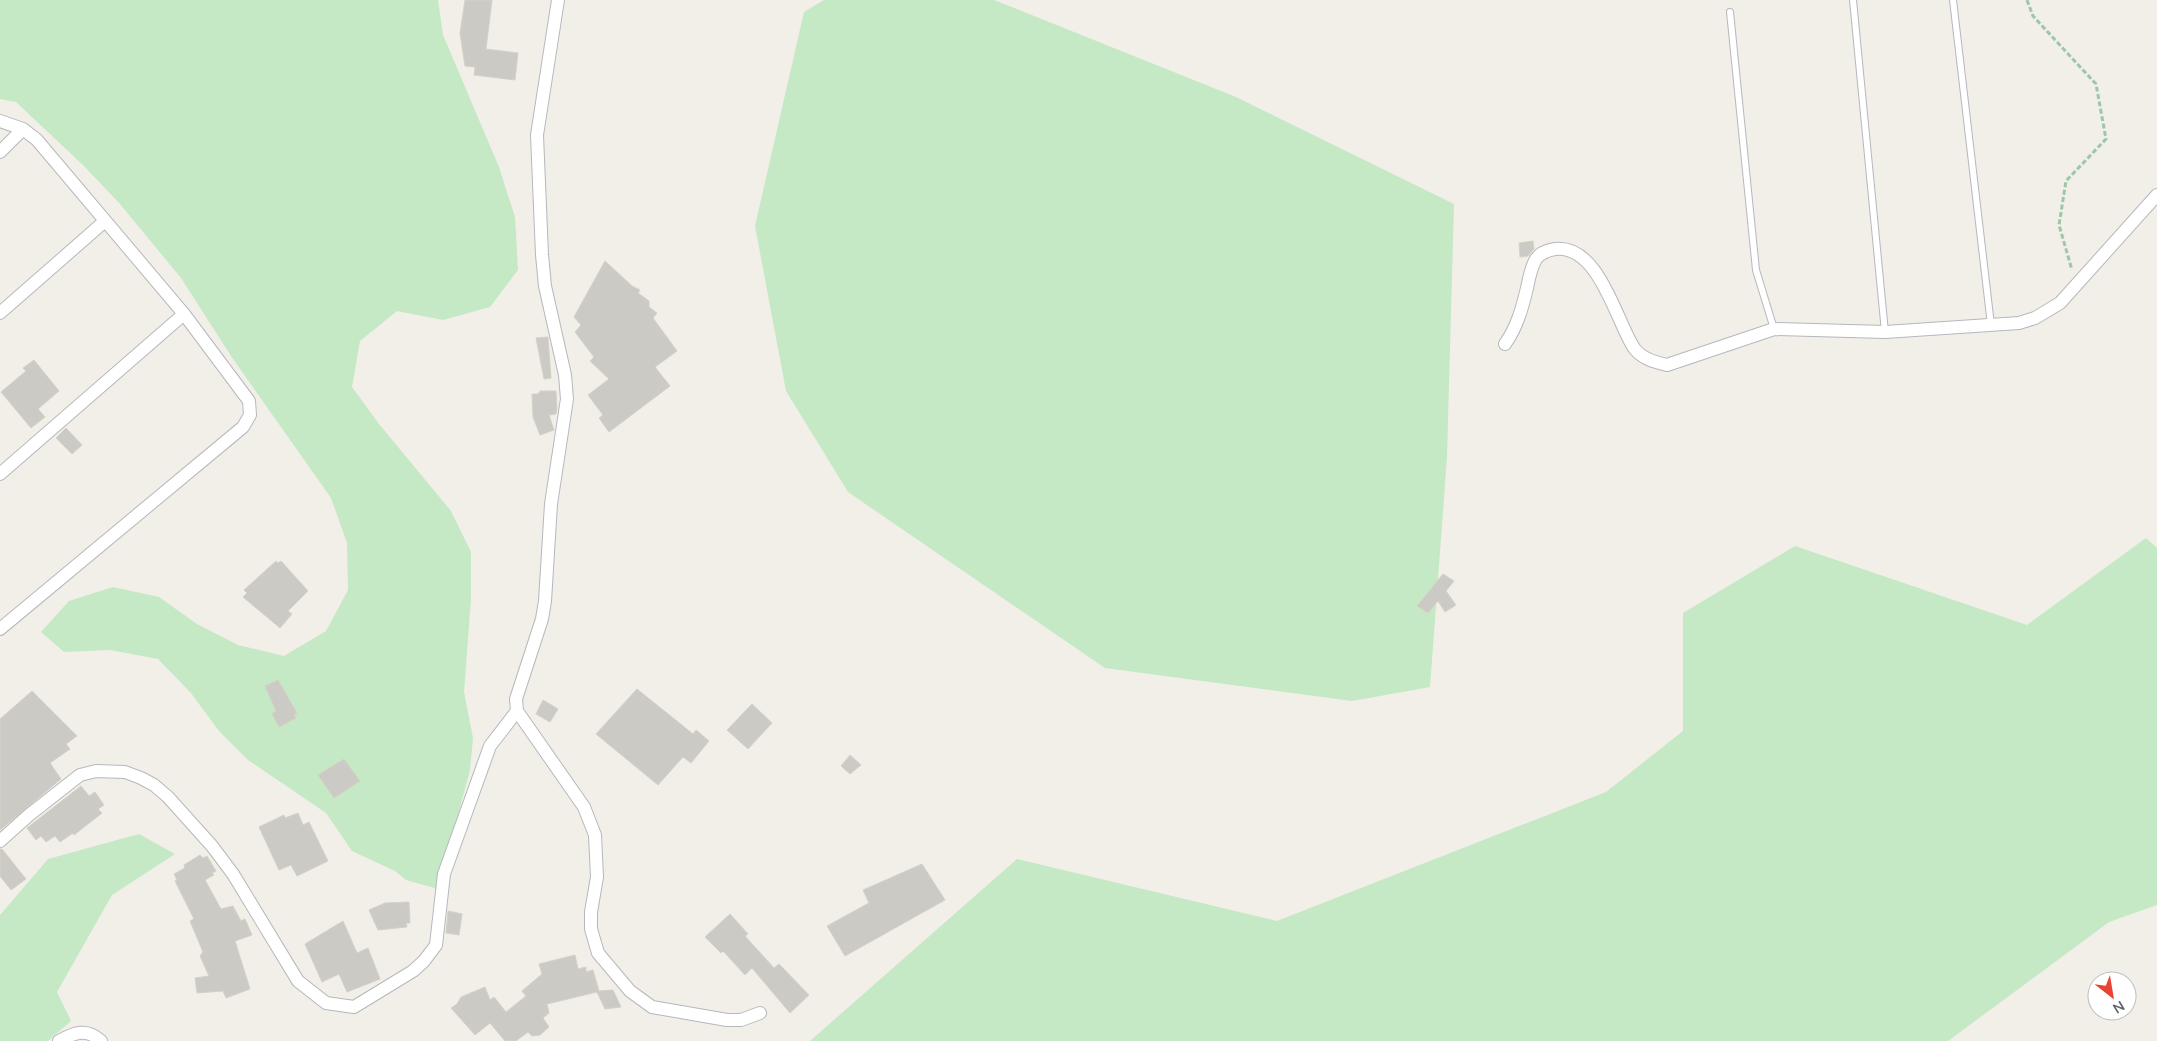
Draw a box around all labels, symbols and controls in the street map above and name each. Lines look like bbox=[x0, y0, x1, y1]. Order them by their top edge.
north arrow bbox=[2087, 971, 2137, 1021]
text: N bbox=[2110, 997, 2128, 1018]

